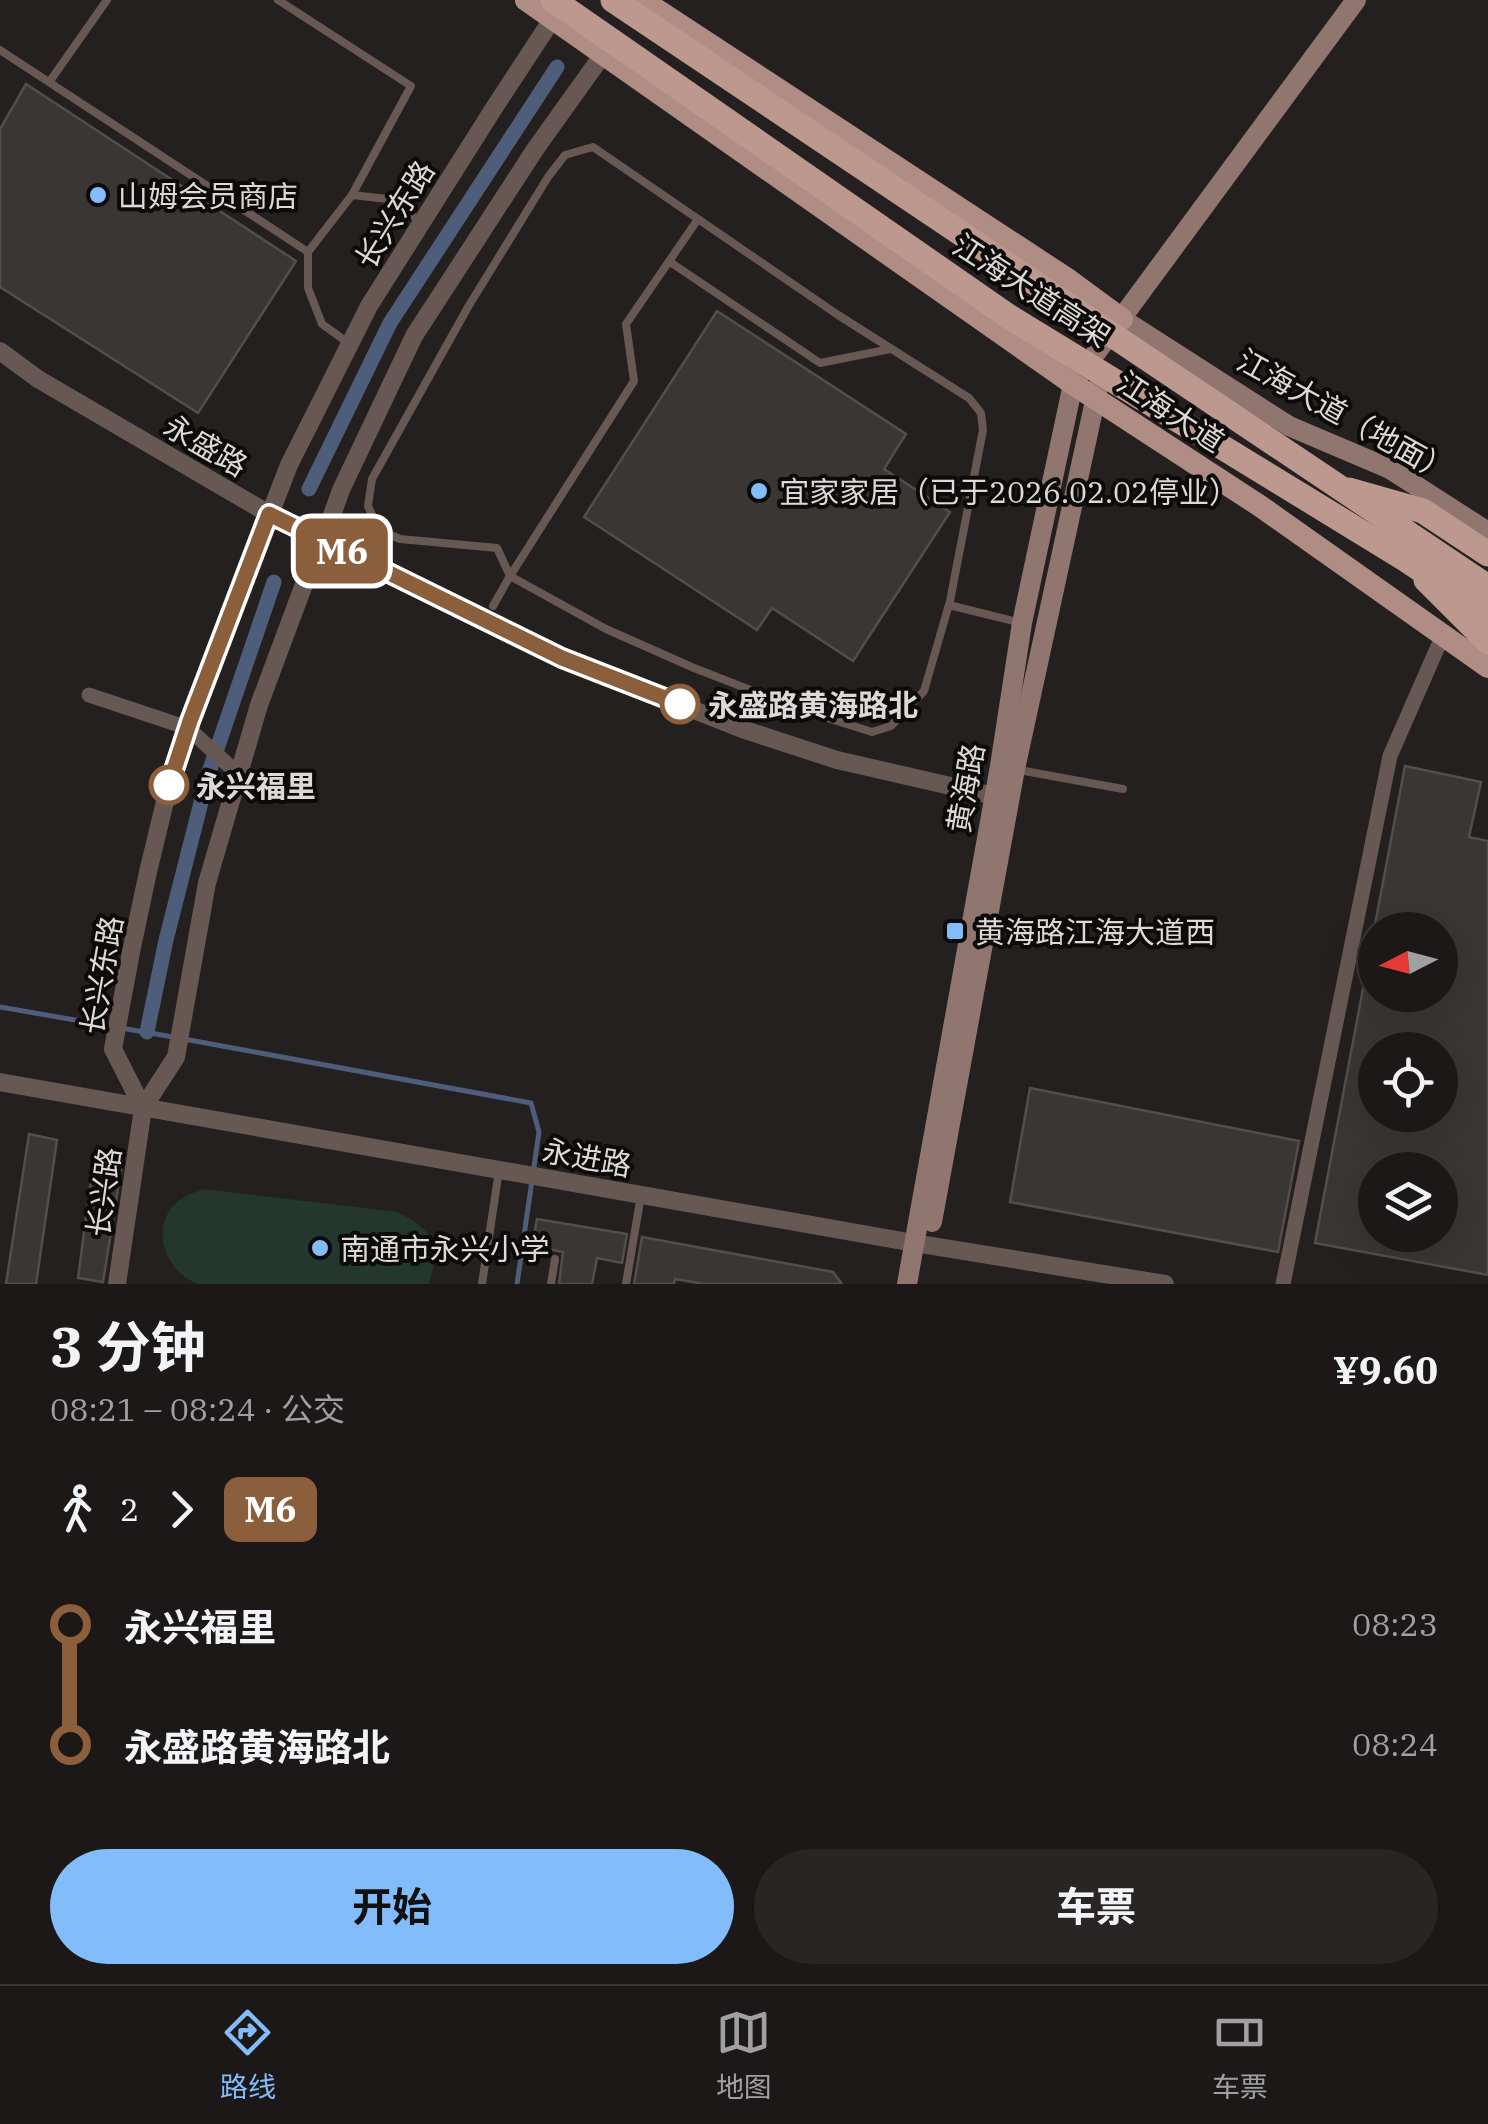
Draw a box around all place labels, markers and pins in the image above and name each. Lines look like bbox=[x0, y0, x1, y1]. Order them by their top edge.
place label: 山姆会员商店 bbox=[118, 176, 298, 215]
marker: 山姆会员商店 bbox=[87, 184, 109, 206]
place label: 宜家家居（已于2026.02.02停业） bbox=[779, 472, 1239, 511]
marker: 宜家家居（已于2026.02.02停业） bbox=[748, 480, 770, 502]
marker: 永盛路黄海路北 bbox=[661, 685, 699, 723]
place label: 永盛路黄海路北 bbox=[708, 685, 918, 724]
marker: 永兴福里 bbox=[150, 766, 188, 804]
place label: 永兴福里 bbox=[196, 766, 316, 805]
place label: 黄海路江海大道西 bbox=[975, 912, 1215, 951]
marker: 黄海路江海大道西 bbox=[944, 920, 966, 942]
place label: 南通市永兴小学 bbox=[340, 1229, 550, 1268]
marker: 南通市永兴小学 bbox=[309, 1237, 331, 1259]

